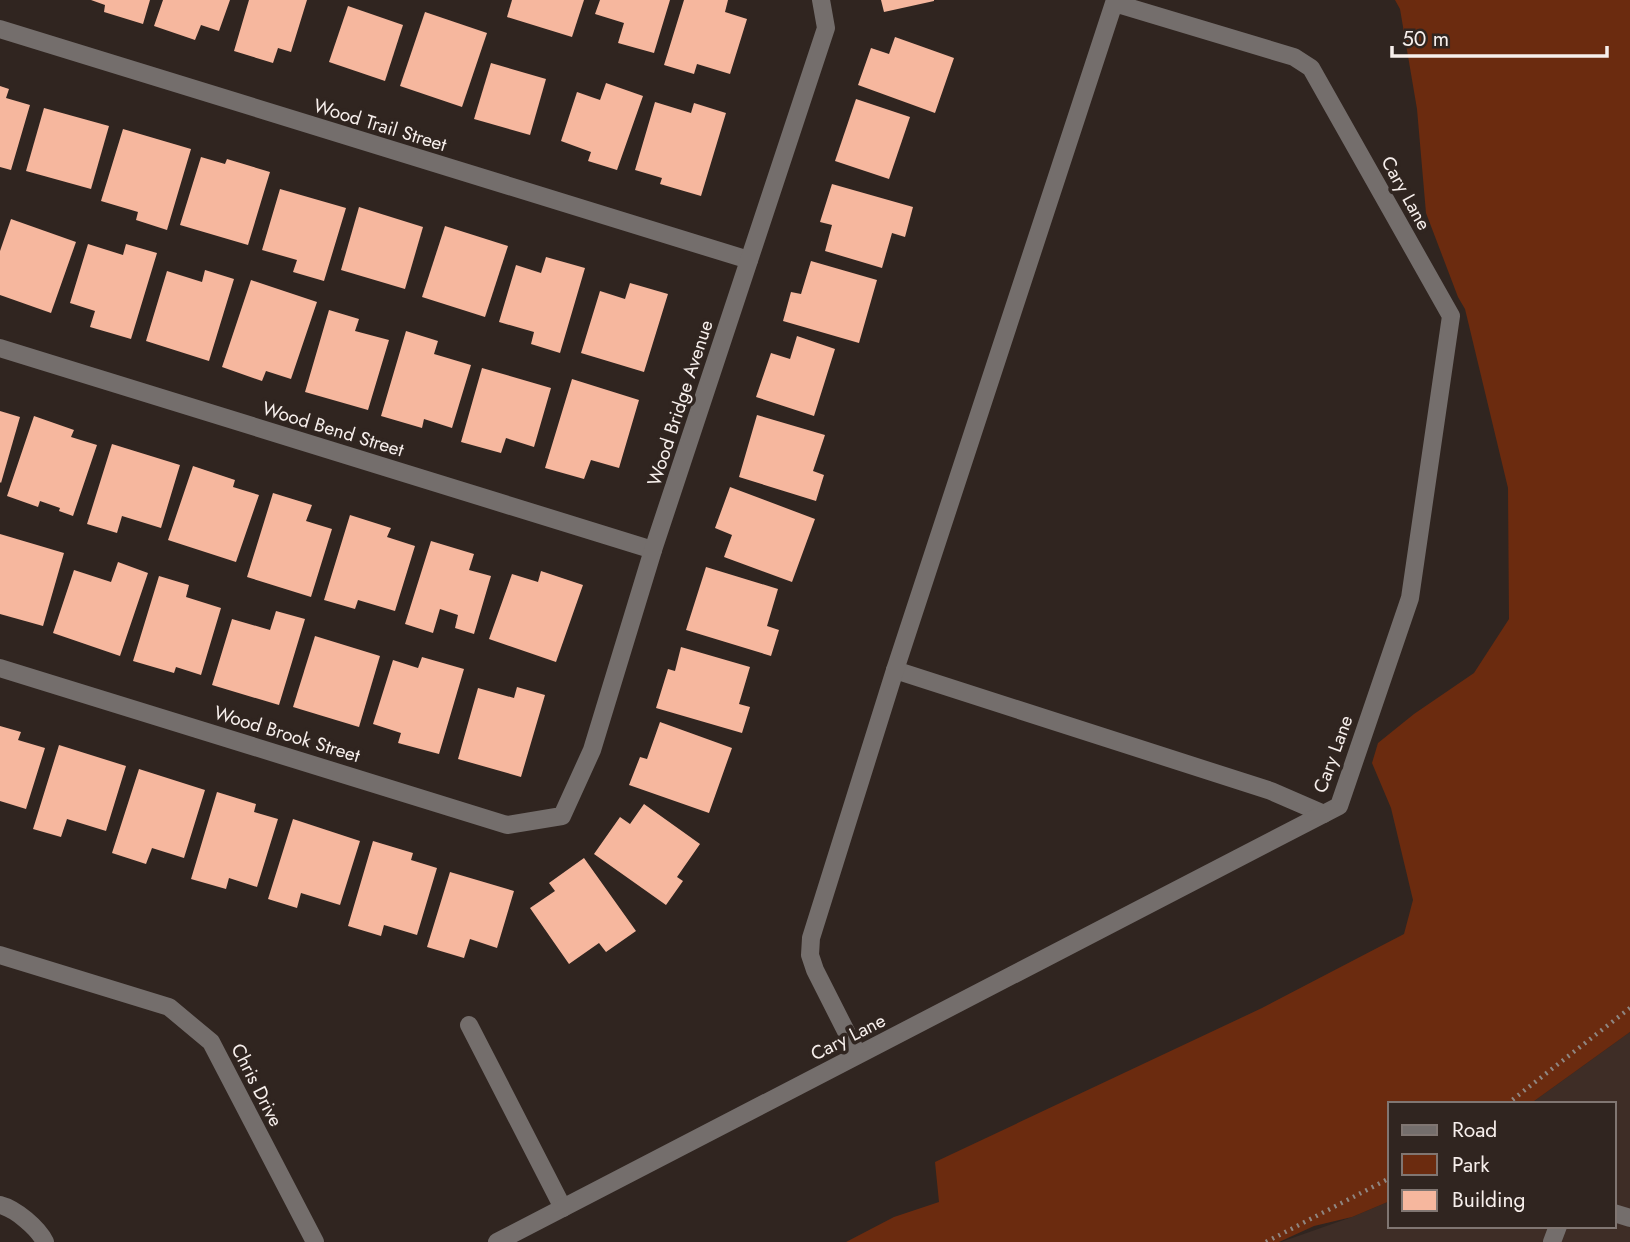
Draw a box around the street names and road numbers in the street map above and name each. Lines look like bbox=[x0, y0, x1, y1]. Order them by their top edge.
street label: Wood Trail Street bbox=[310, 92, 450, 158]
street label: Cary Lane bbox=[1375, 151, 1437, 235]
street label: Wood Bridge Avenue bbox=[640, 316, 720, 489]
street label: Wood Bend Street bbox=[259, 395, 408, 463]
street label: Wood Brook Street bbox=[211, 699, 364, 769]
street label: Cary Lane bbox=[1307, 711, 1360, 797]
street label: Cary Lane bbox=[806, 1007, 890, 1067]
street label: Chris Drive bbox=[225, 1039, 290, 1131]

